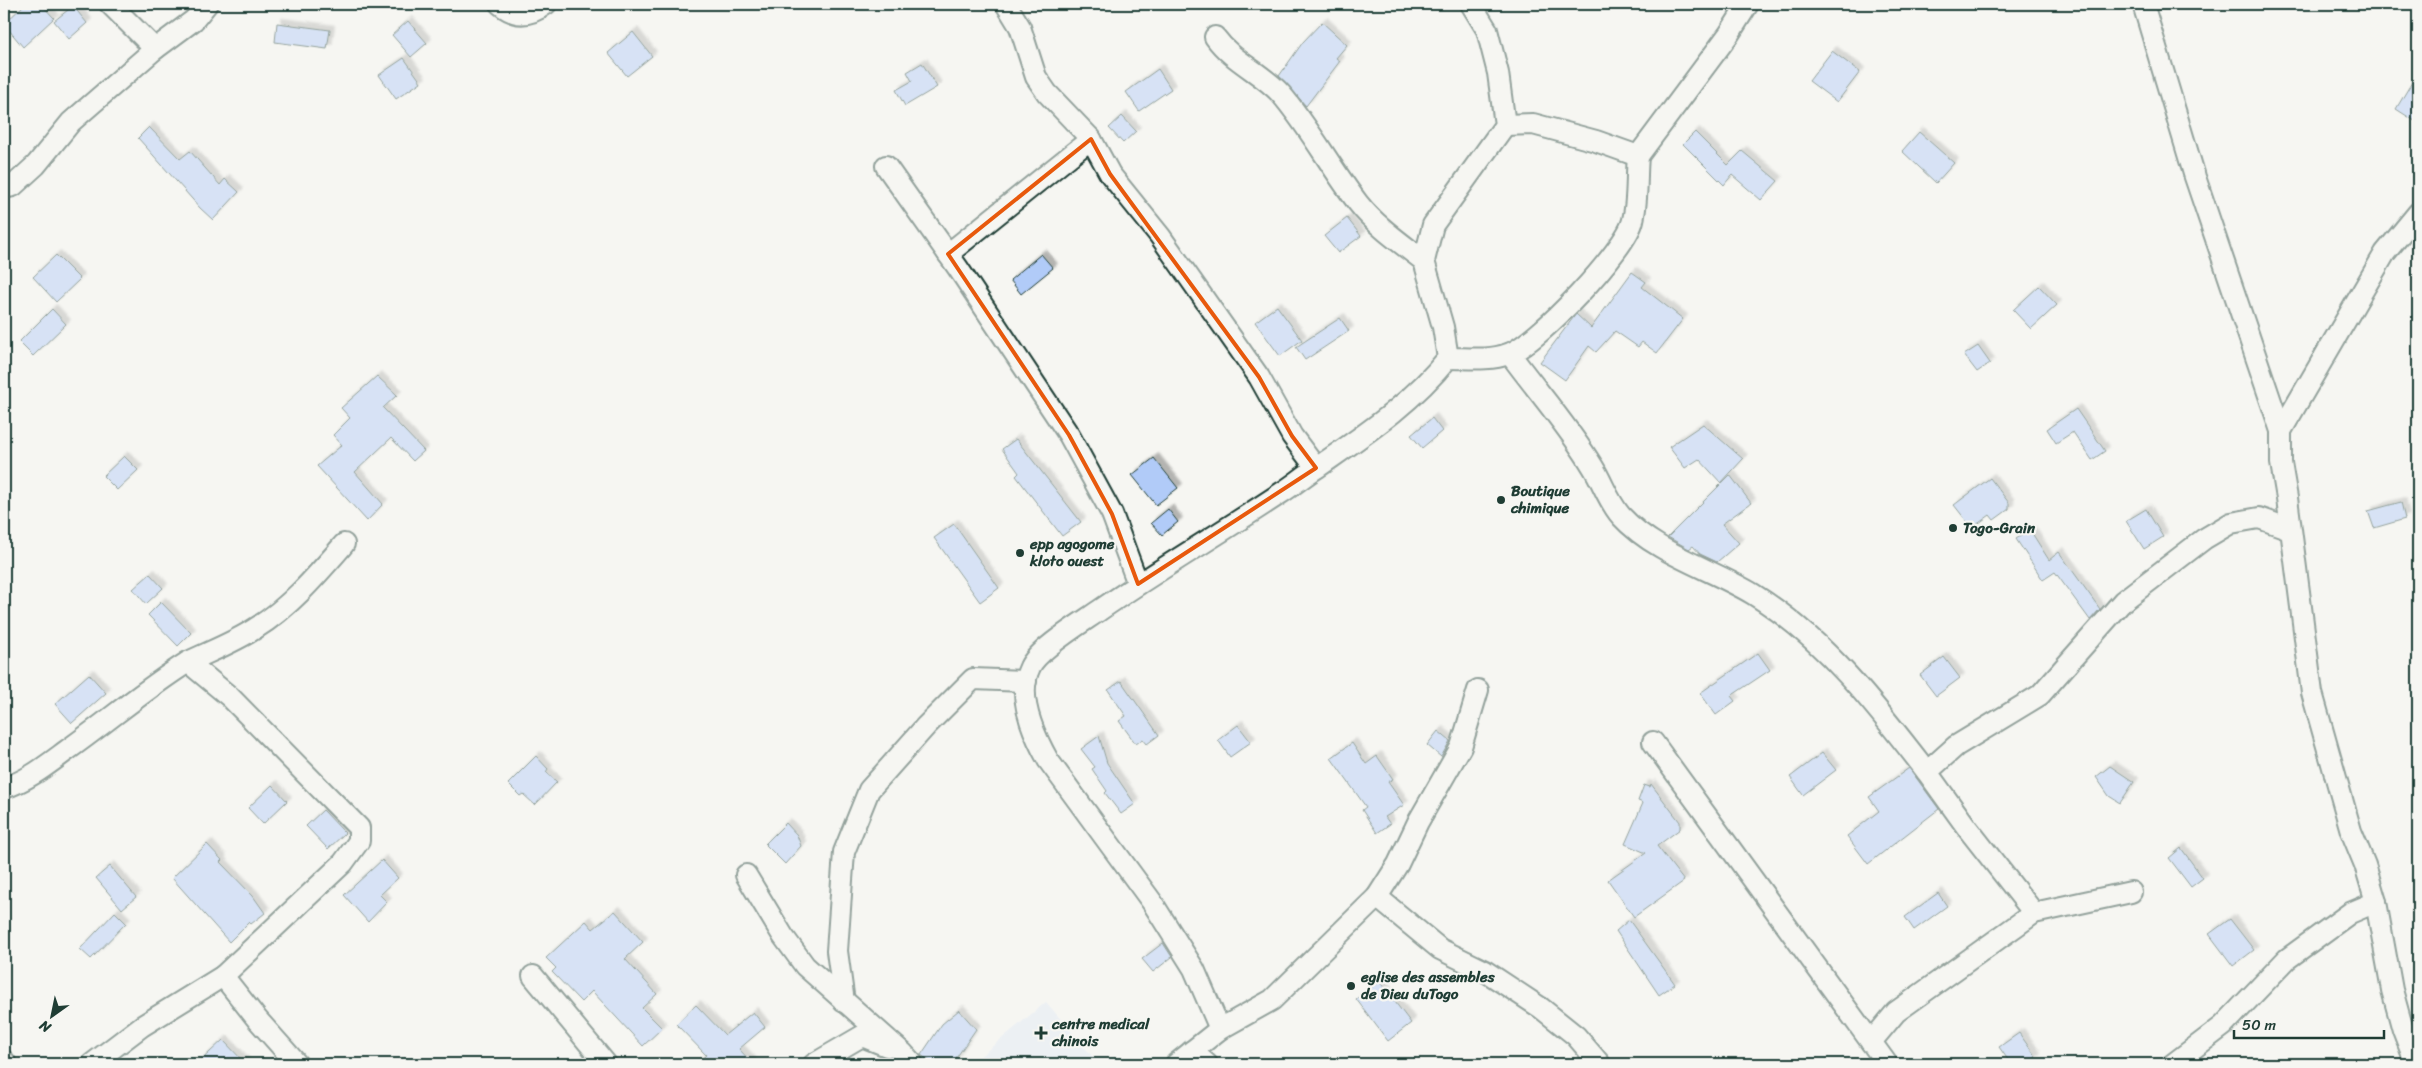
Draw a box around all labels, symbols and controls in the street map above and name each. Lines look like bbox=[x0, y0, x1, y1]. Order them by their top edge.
place label: Boutique chimique bbox=[1510, 478, 1570, 521]
marker: Boutique chimique bbox=[1495, 494, 1507, 506]
place label: Togo-Grain bbox=[1963, 515, 2036, 541]
marker: Togo-Grain bbox=[1947, 522, 1959, 534]
place label: epp agogome kloto ouest bbox=[1029, 531, 1115, 574]
marker: epp agogome kloto ouest bbox=[1014, 547, 1026, 559]
place label: eglise des assembles de Dieu duTogo bbox=[1360, 964, 1496, 1007]
marker: eglise des assembles de Dieu duTogo bbox=[1345, 980, 1357, 992]
north arrow bbox=[28, 990, 78, 1040]
scale bar bbox=[2234, 1008, 2384, 1040]
place label: centre medical chinois bbox=[1051, 1011, 1150, 1054]
text: 50 m bbox=[2242, 1012, 2277, 1038]
text: N bbox=[34, 1013, 57, 1040]
marker: centre medical chinois bbox=[1034, 1026, 1048, 1040]

